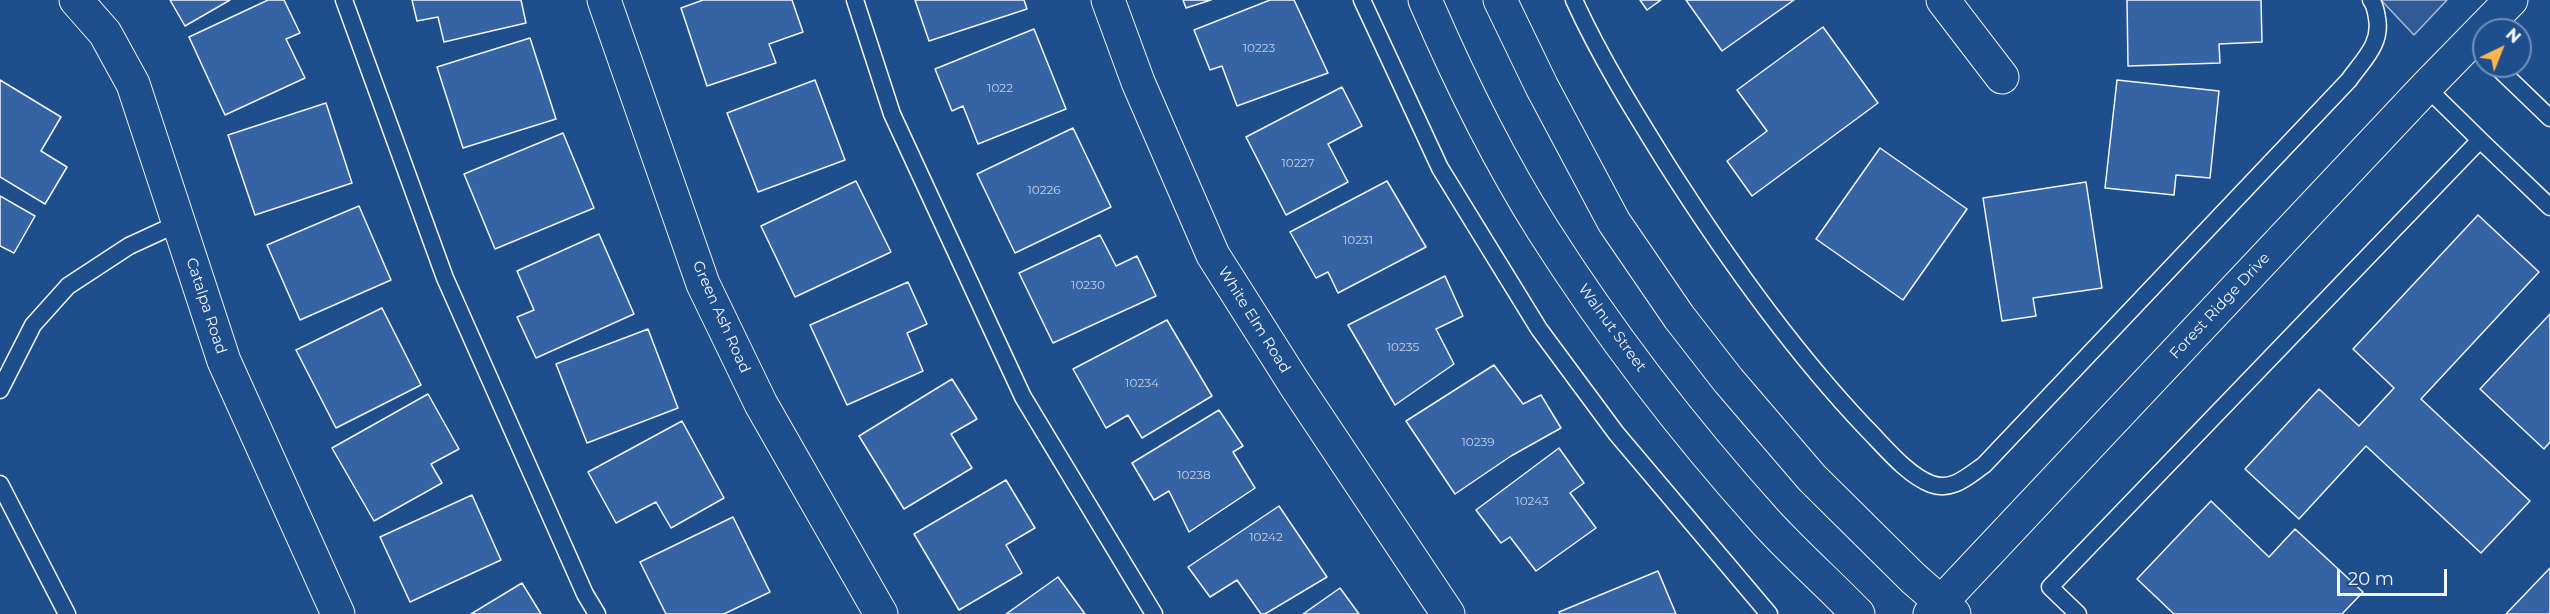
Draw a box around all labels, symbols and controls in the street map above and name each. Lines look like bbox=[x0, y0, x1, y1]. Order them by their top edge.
north arrow bbox=[2472, 18, 2532, 78]
text: N bbox=[2502, 25, 2524, 47]
house number: 10223 bbox=[1243, 41, 1275, 55]
house number: 1022 bbox=[987, 81, 1013, 95]
house number: 10227 bbox=[1282, 156, 1314, 170]
house number: 10226 bbox=[1027, 183, 1061, 197]
house number: 10231 bbox=[1343, 233, 1373, 247]
street label: Forest Ridge Drive bbox=[2166, 249, 2274, 363]
street label: Catalpa Road bbox=[182, 256, 230, 356]
street label: Green Ash Road bbox=[688, 258, 754, 376]
street label: White Elm Road bbox=[1214, 263, 1294, 377]
house number: 10230 bbox=[1071, 278, 1105, 292]
street label: Walnut Street bbox=[1574, 281, 1650, 375]
house number: 10235 bbox=[1387, 340, 1419, 354]
house number: 10234 bbox=[1125, 376, 1159, 390]
house number: 10239 bbox=[1461, 435, 1495, 449]
house number: 10238 bbox=[1177, 468, 1211, 482]
house number: 10243 bbox=[1515, 494, 1549, 508]
house number: 10242 bbox=[1249, 530, 1283, 544]
scale bar bbox=[2340, 557, 2450, 595]
text: 20 m bbox=[2348, 568, 2394, 590]

